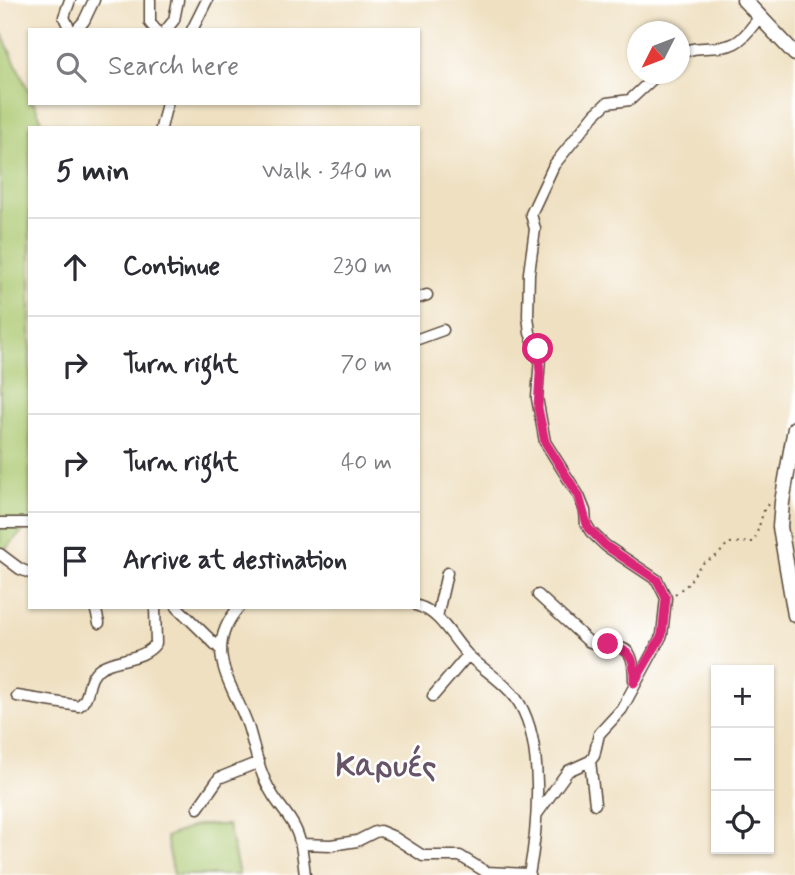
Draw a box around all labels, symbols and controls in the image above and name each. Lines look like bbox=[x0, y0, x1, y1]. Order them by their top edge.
north arrow bbox=[627, 21, 690, 84]
search box bbox=[28, 28, 420, 105]
icon: search bbox=[52, 48, 90, 86]
text: Search here bbox=[108, 50, 239, 84]
text: 5 min bbox=[56, 152, 130, 191]
text: Walk · 340 m bbox=[262, 157, 392, 187]
icon: ahead bbox=[56, 248, 94, 286]
text: Continue bbox=[123, 250, 220, 284]
text: 230 m bbox=[333, 252, 392, 282]
route start bbox=[522, 333, 553, 364]
icon: right bbox=[56, 346, 94, 384]
text: Turn right bbox=[123, 348, 239, 382]
text: 70 m bbox=[340, 350, 392, 380]
icon: right bbox=[56, 444, 94, 482]
text: Turn right bbox=[123, 446, 239, 480]
text: 40 m bbox=[341, 448, 392, 478]
icon: arrive bbox=[56, 542, 94, 580]
text: Arrive at destination bbox=[123, 544, 347, 578]
route end bbox=[592, 628, 623, 659]
map controls bbox=[711, 665, 774, 854]
button: + bbox=[711, 665, 774, 728]
button: − bbox=[711, 728, 774, 791]
district label: Καρυές bbox=[336, 744, 436, 788]
button: locate bbox=[711, 791, 774, 854]

